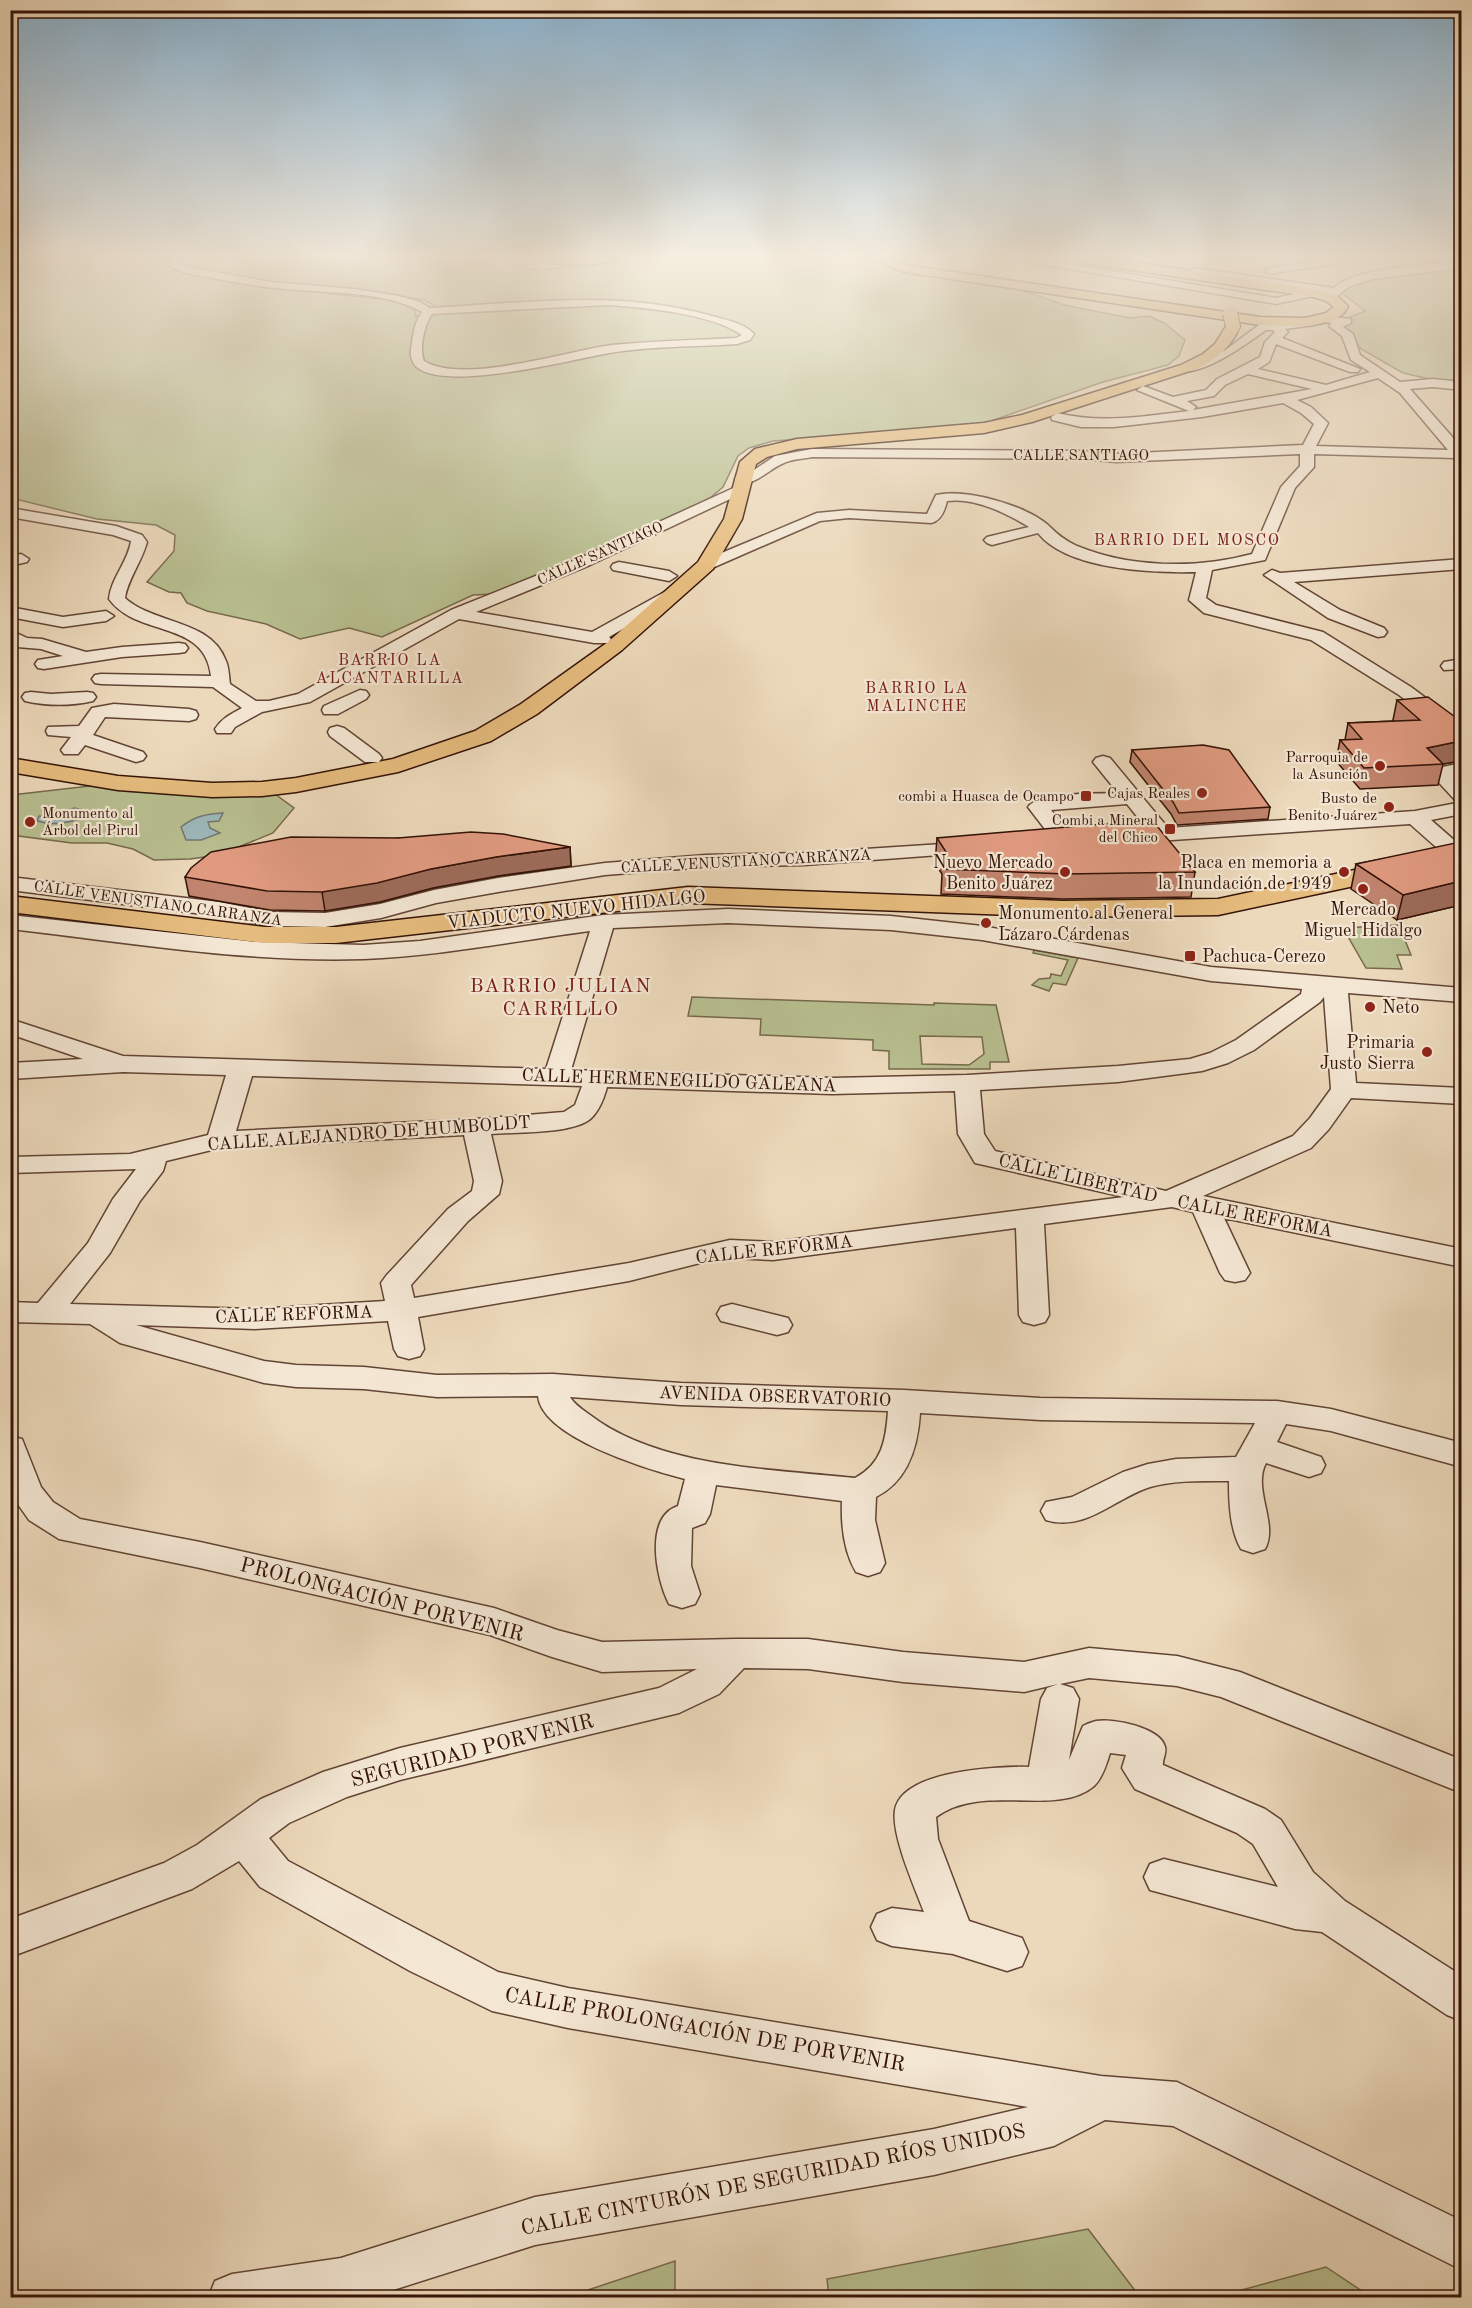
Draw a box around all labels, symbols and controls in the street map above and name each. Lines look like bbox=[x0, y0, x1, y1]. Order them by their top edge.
street label: CALLE SANTIAGO bbox=[1013, 449, 1149, 464]
street label: CALLE SANTIAGO bbox=[535, 520, 666, 589]
district label: BARRIO DEL MOSCO bbox=[1094, 533, 1280, 549]
district label: BARRIO LA ALCANTARILLA bbox=[315, 653, 465, 687]
district label: BARRIO LA MALINCHE bbox=[865, 681, 969, 715]
place label: Parroquia de la Asunción bbox=[1285, 751, 1368, 783]
marker: Parroquia de la Asunción bbox=[1373, 759, 1387, 773]
marker: Cajas Reales bbox=[1195, 786, 1209, 800]
place label: Cajas Reales bbox=[1107, 787, 1190, 802]
marker: combi a Huasca de Ocampo bbox=[1079, 789, 1093, 803]
place label: combi a Huasca de Ocampo bbox=[898, 790, 1074, 805]
place label: Busto de Benito Juárez bbox=[1288, 792, 1377, 824]
marker: Busto de Benito Juárez bbox=[1382, 800, 1396, 814]
place label: Monumento al Árbol del Pirul bbox=[42, 807, 138, 839]
place label: Combi a Mineral del Chico bbox=[1052, 814, 1158, 846]
marker: Monumento al Árbol del Pirul bbox=[23, 815, 37, 829]
marker: Combi a Mineral del Chico bbox=[1163, 822, 1177, 836]
street label: CALLE VENUSTIANO CARRANZA bbox=[621, 848, 872, 877]
place label: Nuevo Mercado Benito Juárez bbox=[933, 854, 1053, 893]
place label: Placa en memoria a la Inundación de 1949 bbox=[1158, 854, 1332, 893]
marker: Nuevo Mercado Benito Juárez bbox=[1058, 865, 1072, 879]
marker: Placa en memoria a la Inundación de 1949 bbox=[1337, 865, 1351, 879]
street label: CALLE VENUSTIANO CARRANZA bbox=[33, 880, 283, 929]
marker: Mercado Miguel Hidalgo bbox=[1356, 882, 1370, 896]
street label: VIADUCTO NUEVO HIDALGO bbox=[446, 887, 706, 933]
place label: Mercado Miguel Hidalgo bbox=[1304, 901, 1422, 940]
place label: Monumento al General Lázaro Cárdenas bbox=[998, 905, 1173, 944]
marker: Monumento al General Lázaro Cárdenas bbox=[979, 916, 993, 930]
place label: Pachuca-Cerezo bbox=[1202, 948, 1326, 966]
marker: Pachuca-Cerezo bbox=[1183, 949, 1197, 963]
district label: BARRIO JULIAN CARRILLO bbox=[470, 977, 652, 1020]
place label: Neto bbox=[1382, 999, 1419, 1017]
marker: Neto bbox=[1363, 1000, 1377, 1014]
place label: Primaria Justo Sierra bbox=[1320, 1034, 1415, 1073]
marker: Primaria Justo Sierra bbox=[1420, 1045, 1434, 1059]
street label: CALLE HERMENEGILDO GALEANA bbox=[521, 1067, 837, 1095]
street label: CALLE ALEJANDRO DE HUMBOLDT bbox=[207, 1114, 531, 1154]
street label: CALLE LIBERTAD bbox=[997, 1152, 1159, 1206]
street label: CALLE REFORMA bbox=[1175, 1193, 1334, 1241]
street label: CALLE REFORMA bbox=[694, 1233, 854, 1267]
street label: CALLE REFORMA bbox=[215, 1303, 374, 1327]
street label: AVENIDA OBSERVATORIO bbox=[658, 1384, 892, 1410]
street label: PROLONGACIÓN PORVENIR bbox=[238, 1550, 527, 1646]
street label: SEGURIDAD PORVENIR bbox=[349, 1711, 596, 1792]
street label: CALLE PROLONGACIÓN DE PORVENIR bbox=[503, 1980, 907, 2076]
street label: CALLE CINTURÓN DE SEGURIDAD RÍOS UNIDOS bbox=[518, 2116, 1027, 2240]

